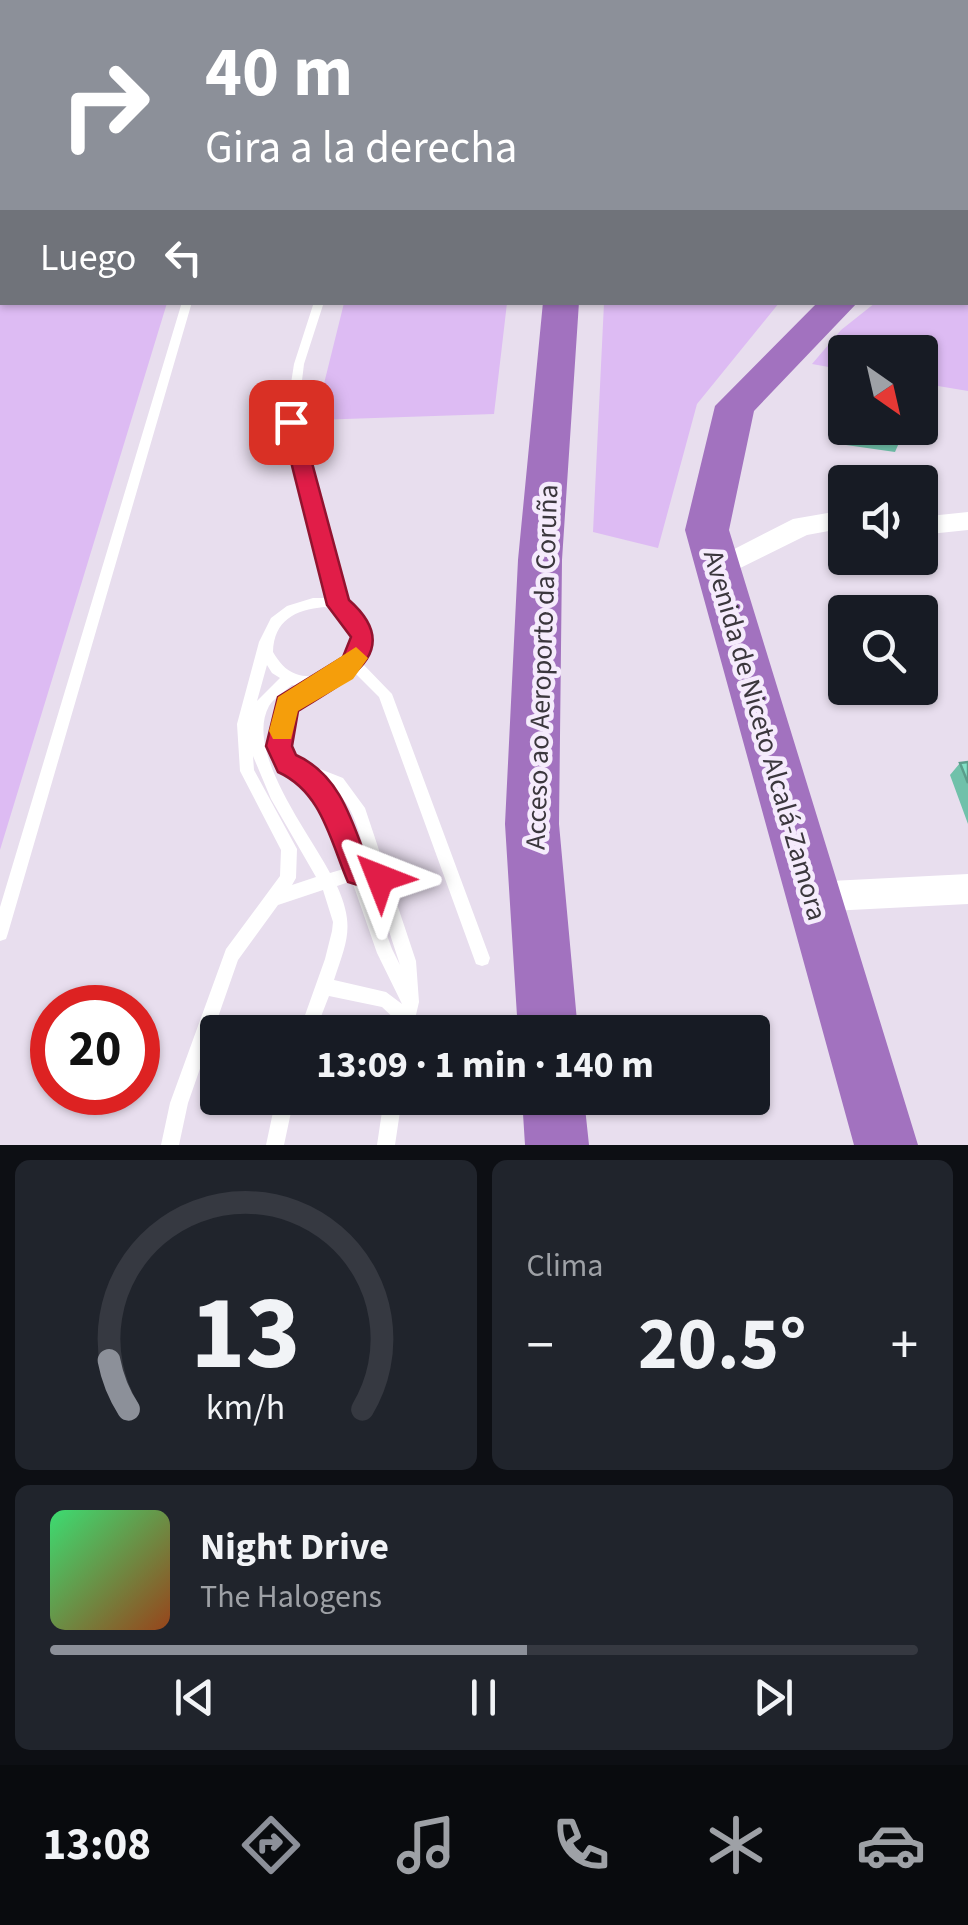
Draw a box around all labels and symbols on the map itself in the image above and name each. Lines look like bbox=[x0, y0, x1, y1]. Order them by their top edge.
north arrow bbox=[828, 335, 938, 445]
pin bbox=[249, 380, 334, 465]
street label: Acceso ao Aeroporto da Coruña bbox=[516, 484, 568, 850]
street label: Avenida de Niceto Alcalá-Zamora bbox=[693, 545, 837, 925]
position arrow bbox=[328, 826, 432, 930]
speed limit sign: 20 bbox=[30, 985, 160, 1115]

